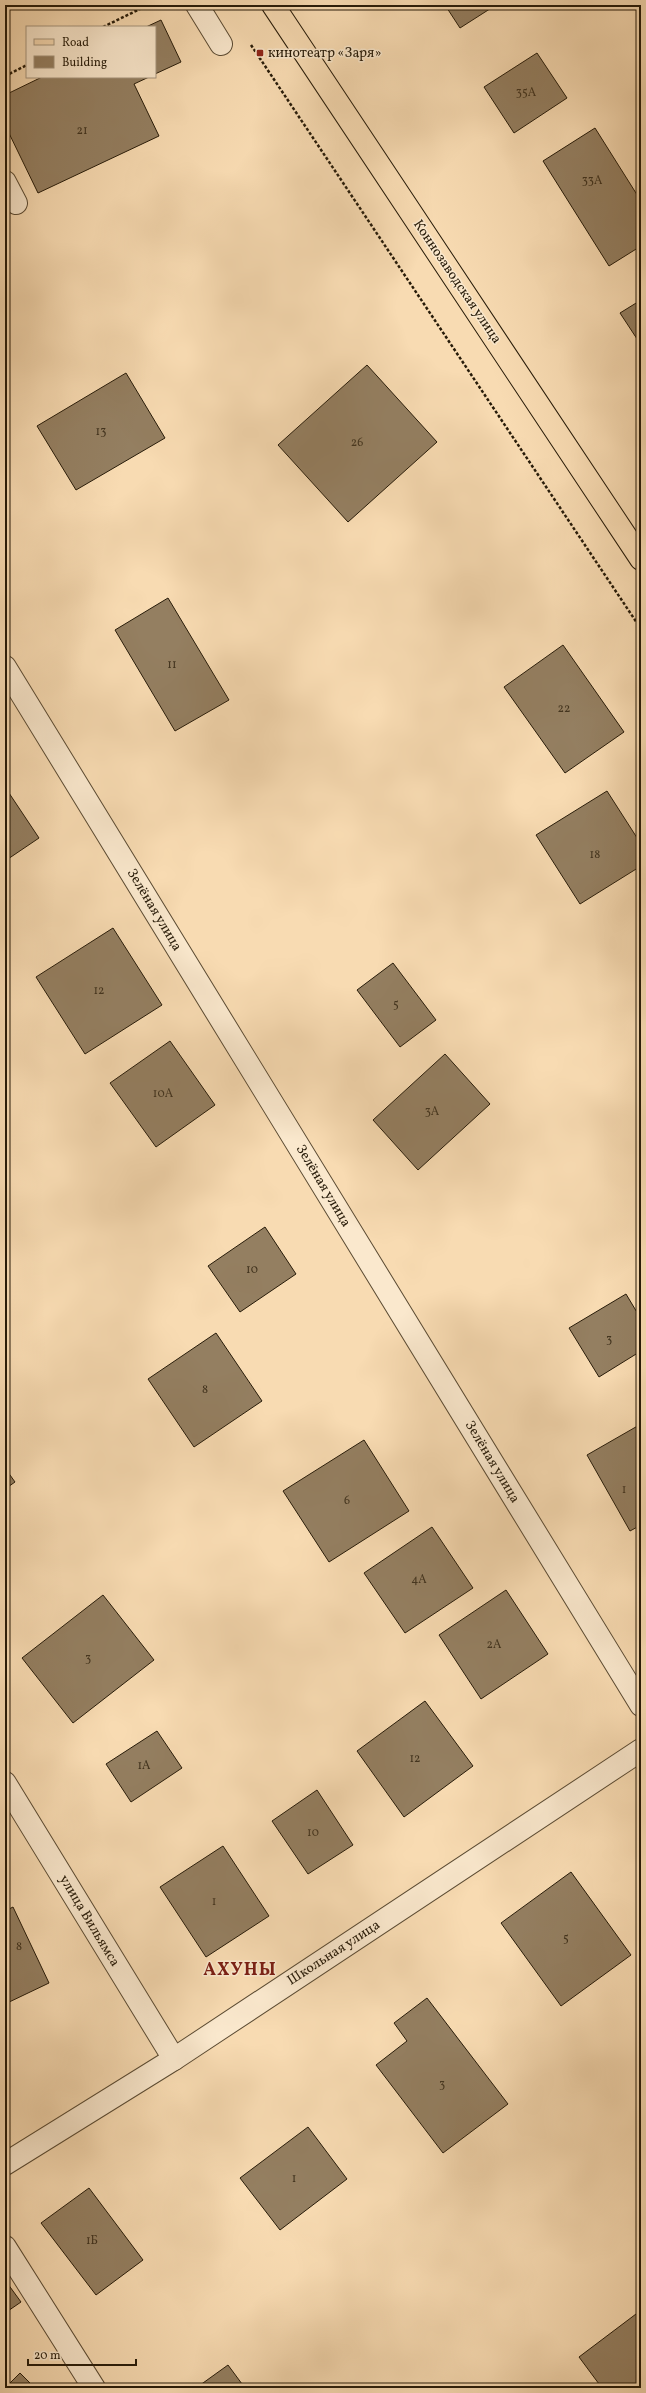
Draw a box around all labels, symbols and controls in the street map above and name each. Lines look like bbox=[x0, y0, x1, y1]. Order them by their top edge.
legend bbox=[26, 26, 156, 78]
text: Road bbox=[62, 35, 89, 51]
place label: кинотеатр «Заря» bbox=[268, 44, 382, 63]
marker: кинотеатр «Заря» bbox=[255, 48, 265, 58]
text: Building bbox=[62, 55, 107, 71]
house number: 35А bbox=[516, 85, 537, 101]
house number: 21 bbox=[76, 123, 88, 139]
house number: 33А bbox=[582, 173, 603, 189]
street label: Коннозаводская улица bbox=[408, 216, 506, 348]
house number: 13 bbox=[96, 424, 106, 440]
house number: 26 bbox=[351, 435, 363, 451]
house number: 11 bbox=[167, 657, 177, 673]
house number: 22 bbox=[558, 701, 570, 717]
house number: 18 bbox=[590, 847, 600, 863]
street label: Зелёная улица bbox=[122, 865, 186, 955]
house number: 12 bbox=[93, 983, 105, 999]
house number: 5 bbox=[393, 997, 399, 1013]
house number: 10А bbox=[153, 1086, 174, 1102]
house number: 3А bbox=[425, 1104, 440, 1120]
street label: Зелёная улица bbox=[291, 1141, 355, 1231]
house number: 10 bbox=[246, 1262, 258, 1278]
house number: 3 bbox=[606, 1332, 612, 1348]
house number: 8 bbox=[202, 1382, 208, 1398]
street label: Зелёная улица bbox=[460, 1417, 524, 1507]
house number: 1 bbox=[622, 1482, 626, 1498]
house number: 6 bbox=[344, 1493, 350, 1509]
house number: 4А bbox=[411, 1572, 427, 1588]
house number: 2А bbox=[487, 1637, 502, 1653]
house number: 3 bbox=[85, 1651, 91, 1667]
house number: 12 bbox=[409, 1751, 421, 1767]
house number: 1А bbox=[137, 1758, 151, 1774]
house number: 10 bbox=[307, 1825, 319, 1841]
street label: улица Вильямса bbox=[54, 1872, 124, 1970]
house number: 1 bbox=[212, 1894, 216, 1910]
street label: Школьная улица bbox=[284, 1916, 384, 1990]
house number: 5 bbox=[563, 1931, 569, 1947]
house number: 8 bbox=[16, 1939, 22, 1955]
district label: АХУНЫ bbox=[203, 1958, 277, 1983]
house number: 3 bbox=[439, 2077, 445, 2093]
house number: 1 bbox=[292, 2171, 296, 2187]
house number: 1Б bbox=[86, 2233, 98, 2249]
scale bar bbox=[28, 2341, 136, 2367]
text: 20 m bbox=[34, 2348, 61, 2364]

